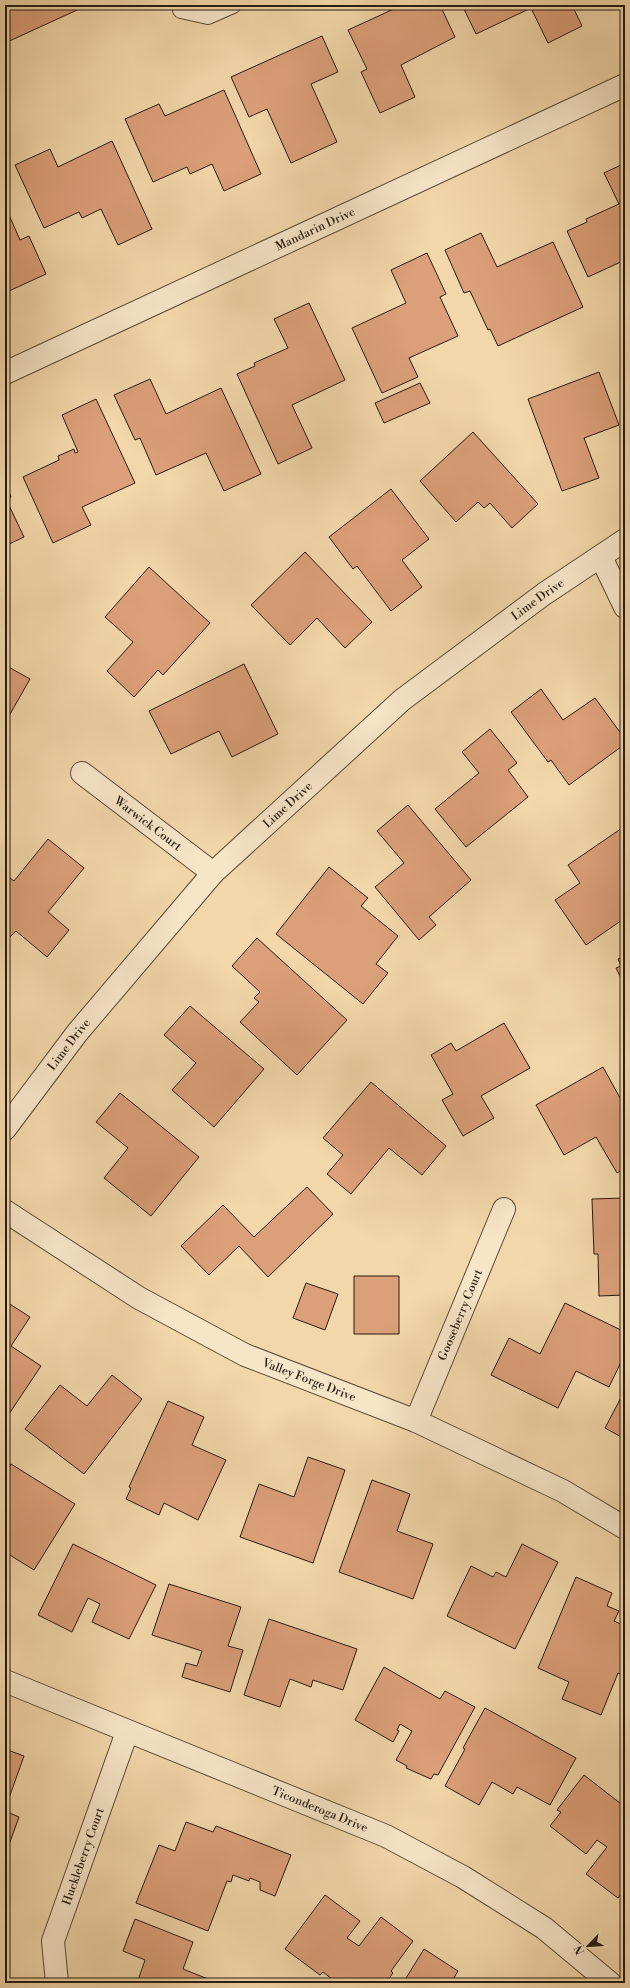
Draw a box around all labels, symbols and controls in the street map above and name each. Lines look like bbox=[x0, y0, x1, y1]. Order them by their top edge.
street label: Mandarin Drive bbox=[273, 204, 358, 254]
street label: Lime Drive bbox=[508, 576, 567, 624]
street label: Lime Drive bbox=[260, 779, 316, 831]
street label: Warwick Court bbox=[110, 793, 185, 855]
street label: Lime Drive bbox=[45, 1016, 94, 1074]
street label: Gooseberry Court bbox=[435, 1266, 486, 1363]
street label: Valley Forge Drive bbox=[259, 1355, 358, 1405]
street label: Ticonderoga Drive bbox=[270, 1783, 370, 1836]
street label: Huckleberry Court bbox=[59, 1805, 108, 1907]
north arrow bbox=[568, 1926, 608, 1966]
text: N bbox=[572, 1943, 588, 1957]

